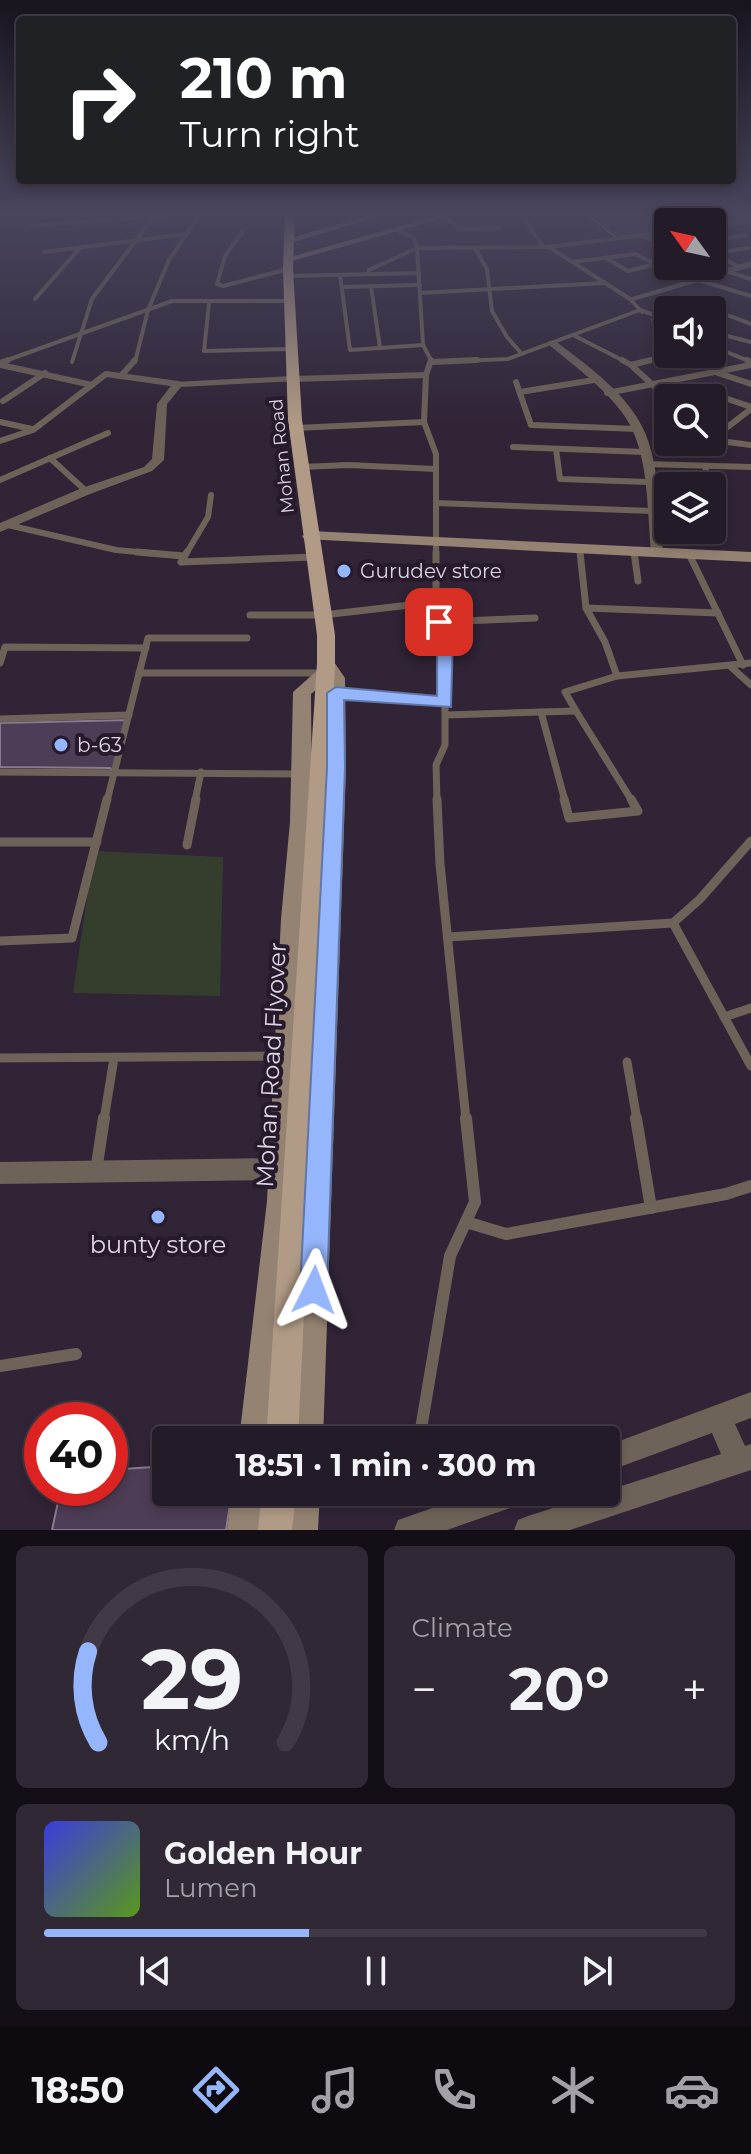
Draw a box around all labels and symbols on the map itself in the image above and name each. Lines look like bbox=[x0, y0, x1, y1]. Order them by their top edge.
north arrow bbox=[654, 208, 726, 280]
street label: Mohan Road bbox=[265, 398, 299, 514]
place label: Gurudev store bbox=[360, 559, 502, 583]
marker: Gurudev store bbox=[335, 562, 353, 580]
pin bbox=[405, 588, 473, 656]
place label: b-63 bbox=[77, 733, 122, 757]
marker: b-63 bbox=[52, 736, 70, 754]
street label: Mohan Road Flyover bbox=[250, 942, 292, 1188]
marker: bunty store bbox=[149, 1208, 167, 1226]
place label: bunty store bbox=[90, 1230, 226, 1259]
position arrow bbox=[272, 1248, 356, 1332]
speed limit sign: 40 bbox=[24, 1402, 128, 1506]

